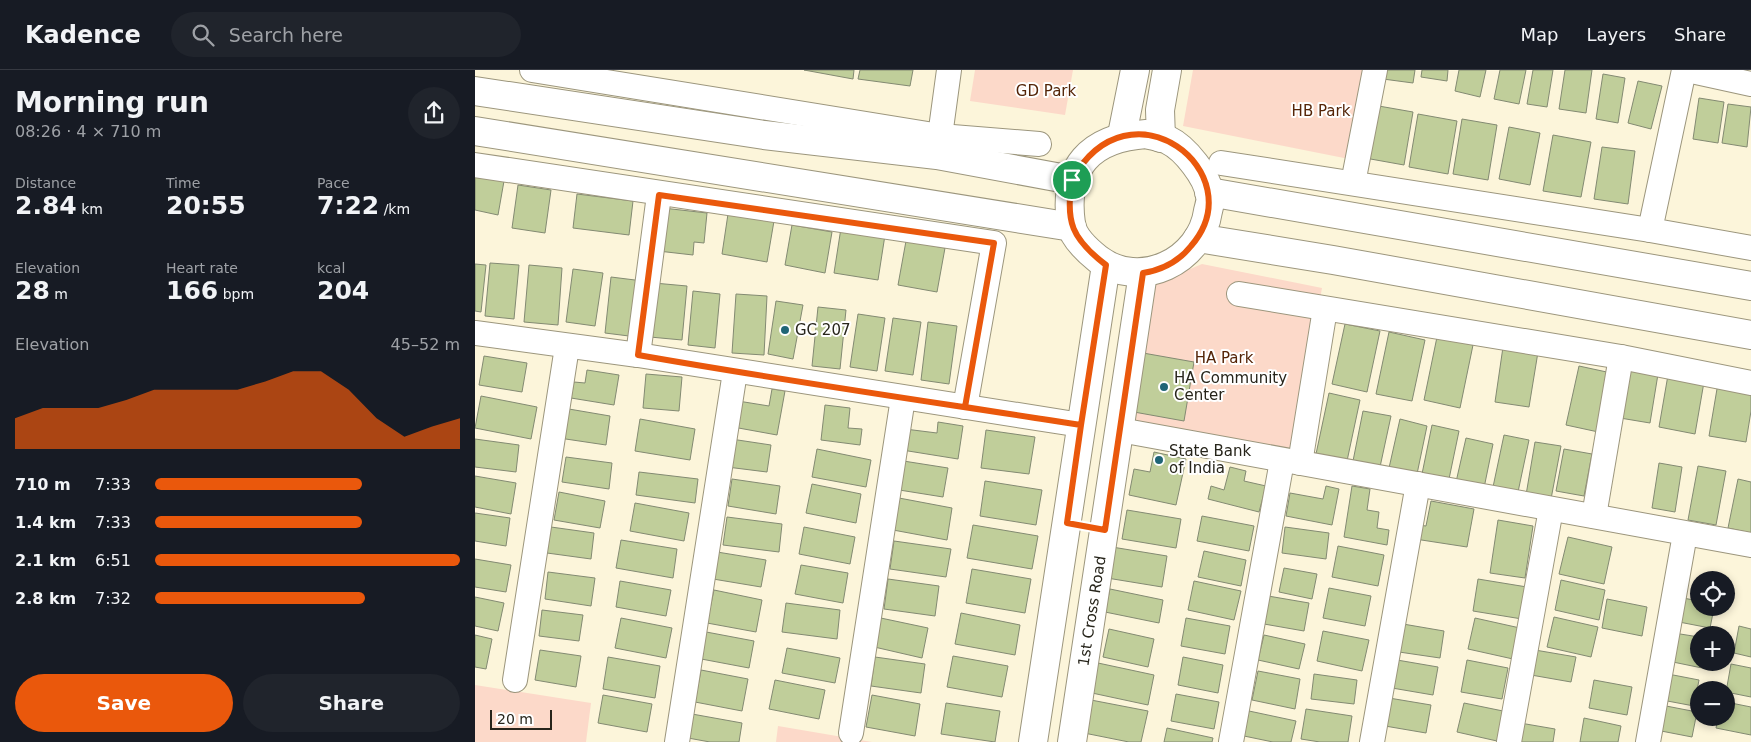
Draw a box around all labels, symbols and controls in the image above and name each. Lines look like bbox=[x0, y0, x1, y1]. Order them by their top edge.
search box bbox=[171, 12, 521, 57]
text: Kadence bbox=[25, 21, 141, 49]
icon: search bbox=[189, 21, 217, 49]
text: Search here bbox=[229, 24, 343, 46]
text: Map bbox=[1520, 24, 1558, 45]
text: Layers bbox=[1586, 24, 1646, 45]
text: Share bbox=[1674, 24, 1726, 45]
park label: GD Park bbox=[1016, 82, 1076, 100]
text: Morning run bbox=[15, 86, 209, 119]
button: share bbox=[408, 87, 460, 139]
park label: HB Park bbox=[1292, 102, 1351, 120]
text: 08:26 · 4 × 710 m bbox=[15, 122, 161, 141]
pin bbox=[1051, 159, 1093, 201]
icon: arrive bbox=[1058, 166, 1086, 194]
text: Distance bbox=[15, 175, 76, 191]
text: Time bbox=[166, 175, 200, 191]
text: Pace bbox=[317, 175, 350, 191]
text: 2.84 bbox=[15, 191, 77, 220]
text: 20:55 bbox=[166, 191, 246, 220]
text: 7:22 bbox=[317, 191, 379, 220]
text: km bbox=[77, 201, 103, 217]
text: /km bbox=[379, 201, 410, 217]
text: Elevation bbox=[15, 260, 80, 276]
text: Heart rate bbox=[166, 260, 238, 276]
text: kcal bbox=[317, 260, 345, 276]
text: 28 bbox=[15, 276, 50, 305]
text: 166 bbox=[166, 276, 218, 305]
text: 204 bbox=[317, 276, 369, 305]
text: m bbox=[50, 286, 68, 302]
text: bpm bbox=[218, 286, 254, 302]
place label: GC 207 bbox=[795, 321, 851, 339]
marker: GC 207 bbox=[779, 324, 791, 336]
text: Elevation bbox=[15, 335, 89, 354]
text: 45–52 m bbox=[391, 335, 460, 354]
park label: HA Park bbox=[1195, 349, 1254, 367]
place label: HA Community Center bbox=[1174, 369, 1287, 404]
marker: HA Community Center bbox=[1158, 381, 1170, 393]
place label: State Bank of India bbox=[1169, 442, 1251, 477]
marker: State Bank of India bbox=[1153, 454, 1165, 466]
text: 710 m bbox=[15, 475, 71, 494]
text: 7:33 bbox=[95, 475, 131, 494]
text: 1.4 km bbox=[15, 513, 76, 532]
text: 7:33 bbox=[95, 513, 131, 532]
text: 2.1 km bbox=[15, 551, 76, 570]
text: 6:51 bbox=[95, 551, 131, 570]
street label: 1st Cross Road bbox=[1074, 555, 1110, 667]
map controls bbox=[1690, 571, 1735, 726]
button: locate bbox=[1690, 571, 1735, 616]
text: 2.8 km bbox=[15, 589, 76, 608]
text: 7:32 bbox=[95, 589, 131, 608]
button: + bbox=[1690, 626, 1735, 671]
button: Save bbox=[15, 674, 233, 732]
button: Share bbox=[243, 674, 460, 732]
button: − bbox=[1690, 681, 1735, 726]
scale bar bbox=[490, 707, 553, 730]
text: 20 m bbox=[497, 711, 533, 727]

